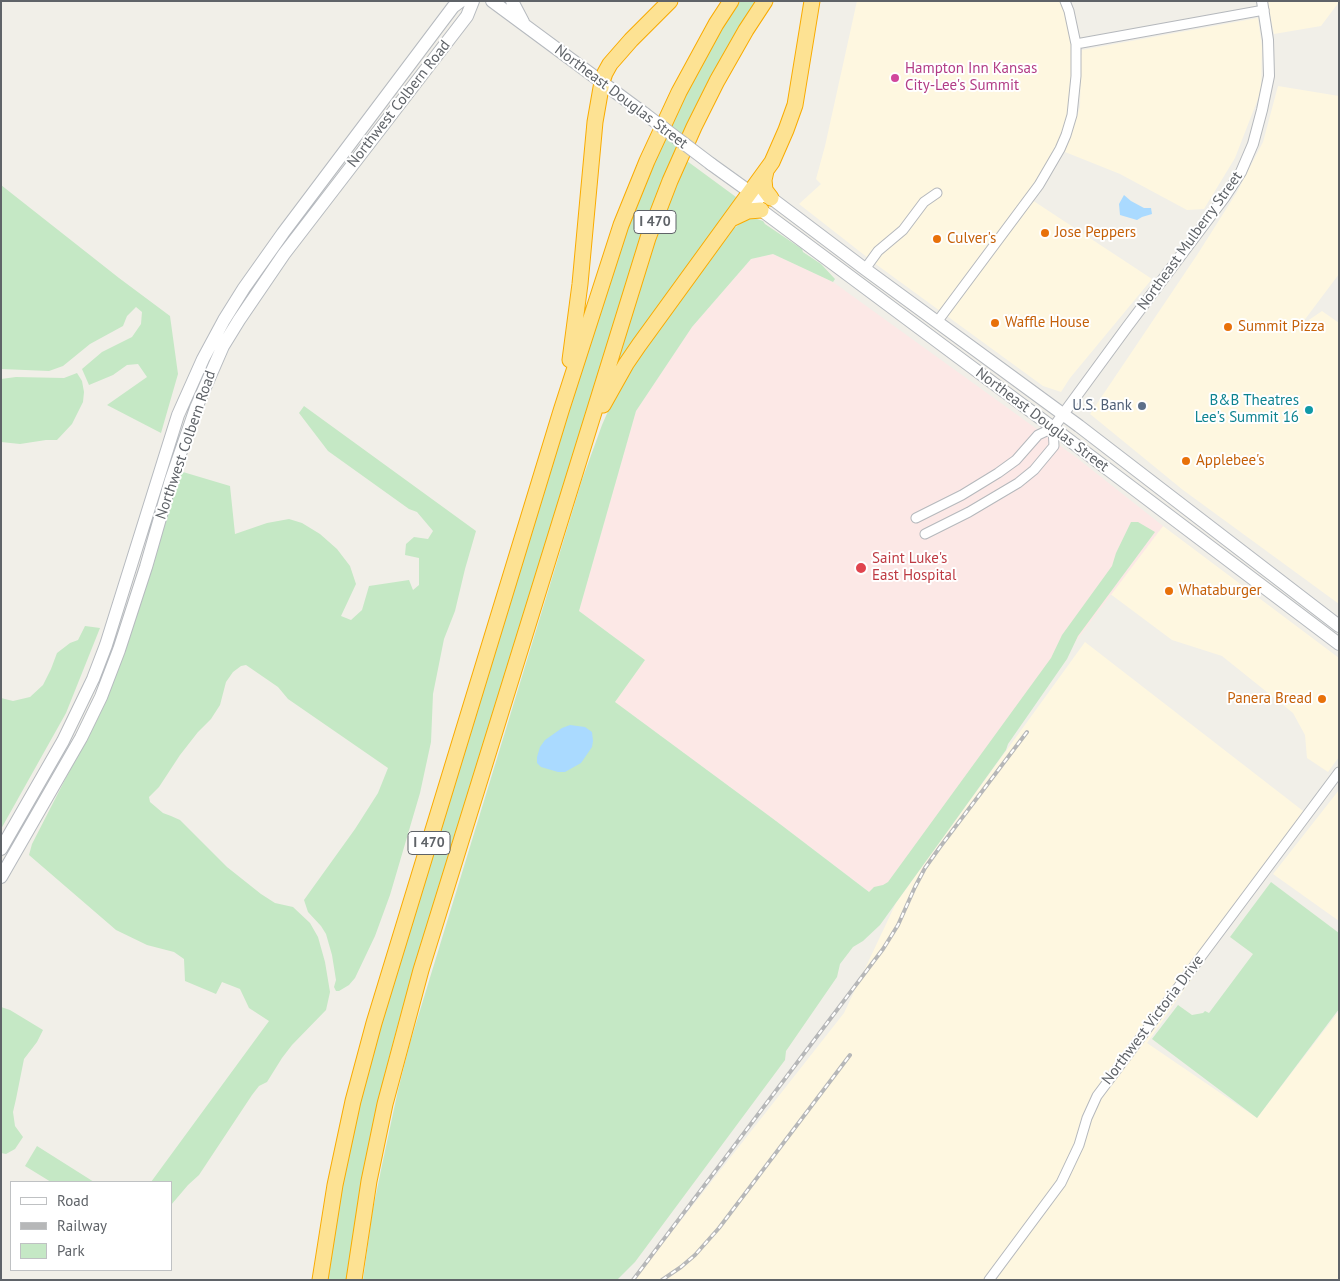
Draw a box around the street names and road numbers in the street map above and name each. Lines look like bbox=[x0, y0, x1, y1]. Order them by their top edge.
street label: Northwest Colbern Road bbox=[344, 37, 454, 171]
street label: Northeast Douglas Street bbox=[551, 41, 691, 153]
street label: Northeast Mulberry Street bbox=[1134, 168, 1246, 314]
road number: I 470 bbox=[634, 210, 676, 233]
street label: Northeast Douglas Street bbox=[972, 364, 1112, 476]
street label: Northwest Colbern Road bbox=[152, 368, 220, 522]
road number: I 470 bbox=[408, 831, 450, 854]
street label: Northwest Victoria Drive bbox=[1098, 952, 1208, 1088]

